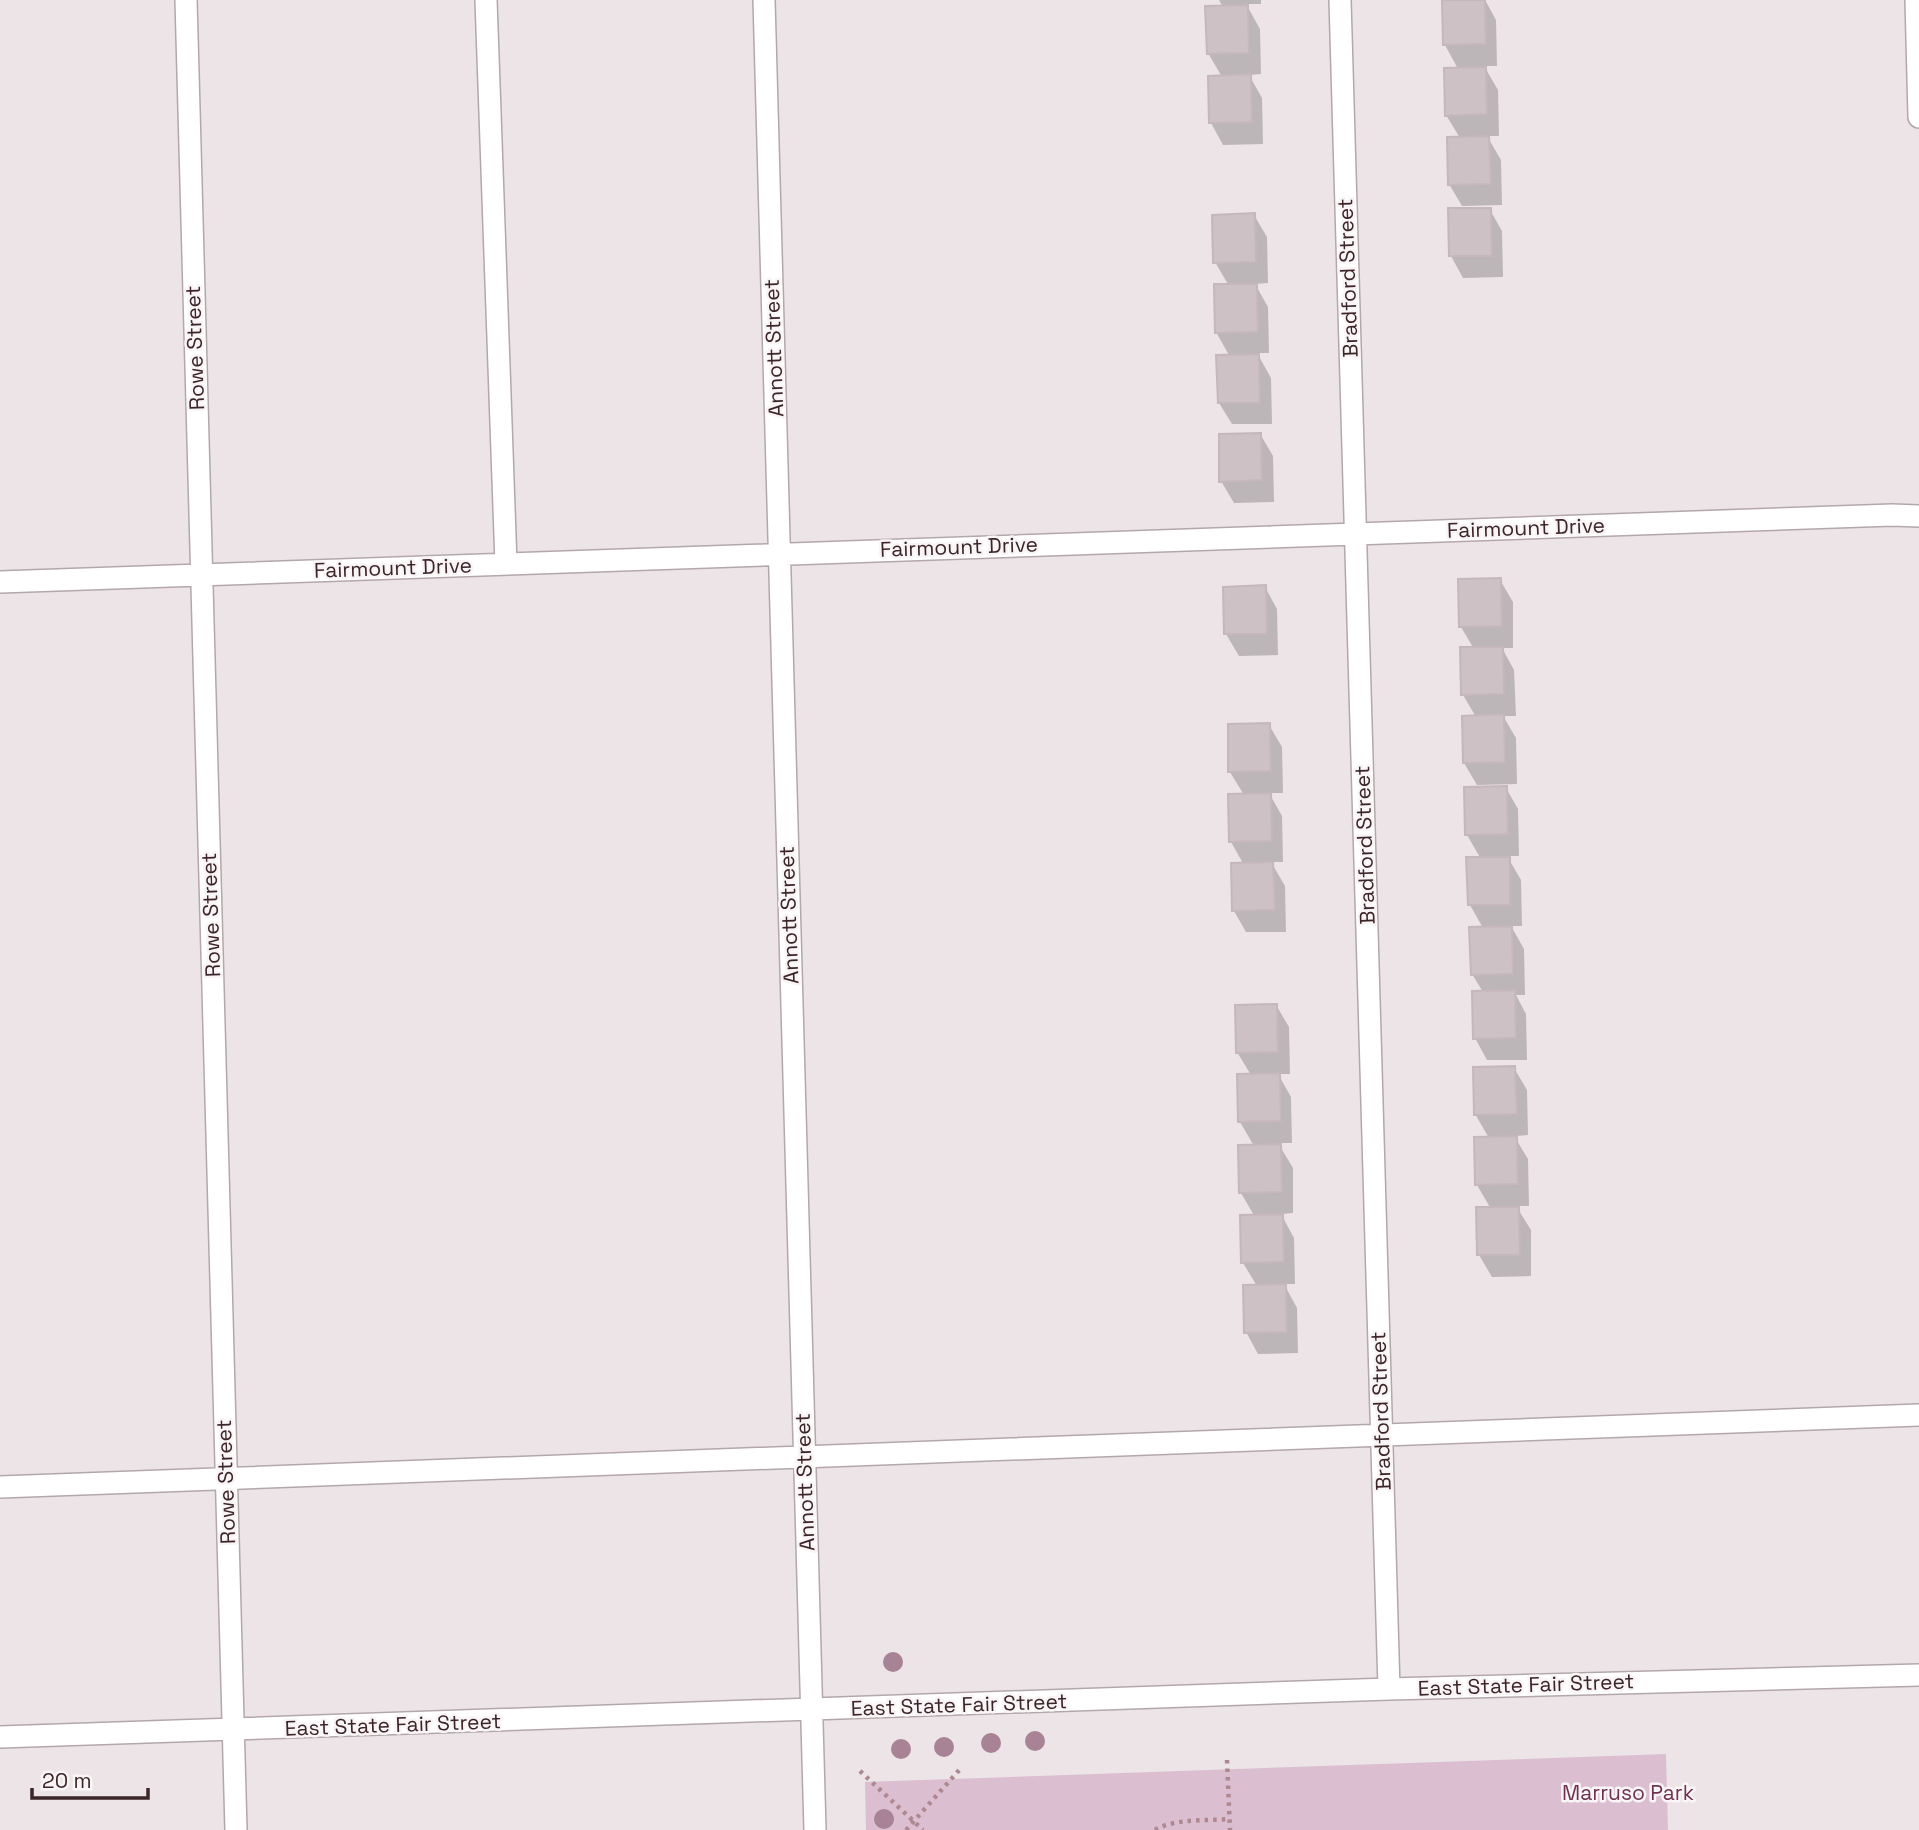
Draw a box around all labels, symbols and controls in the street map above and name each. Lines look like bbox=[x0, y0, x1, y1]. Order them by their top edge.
street label: Bradford Street bbox=[1331, 198, 1364, 358]
street label: Annott Street bbox=[758, 279, 789, 417]
street label: Rowe Street bbox=[179, 285, 210, 411]
street label: Fairmount Drive bbox=[1446, 511, 1605, 544]
street label: Fairmount Drive bbox=[879, 530, 1038, 563]
street label: Fairmount Drive bbox=[313, 551, 472, 584]
street label: Bradford Street bbox=[1348, 765, 1381, 925]
street label: Annott Street bbox=[773, 846, 804, 984]
street label: Rowe Street bbox=[195, 852, 226, 978]
street label: Bradford Street bbox=[1364, 1331, 1397, 1491]
street label: Annott Street bbox=[789, 1413, 820, 1551]
street label: Rowe Street bbox=[210, 1419, 241, 1545]
street label: East State Fair Street bbox=[1417, 1667, 1635, 1702]
street label: East State Fair Street bbox=[850, 1687, 1068, 1722]
street label: East State Fair Street bbox=[284, 1707, 502, 1742]
scale bar bbox=[32, 1756, 147, 1800]
text: 20 m bbox=[42, 1767, 92, 1794]
park label: Marruso Park bbox=[1562, 1779, 1694, 1806]

